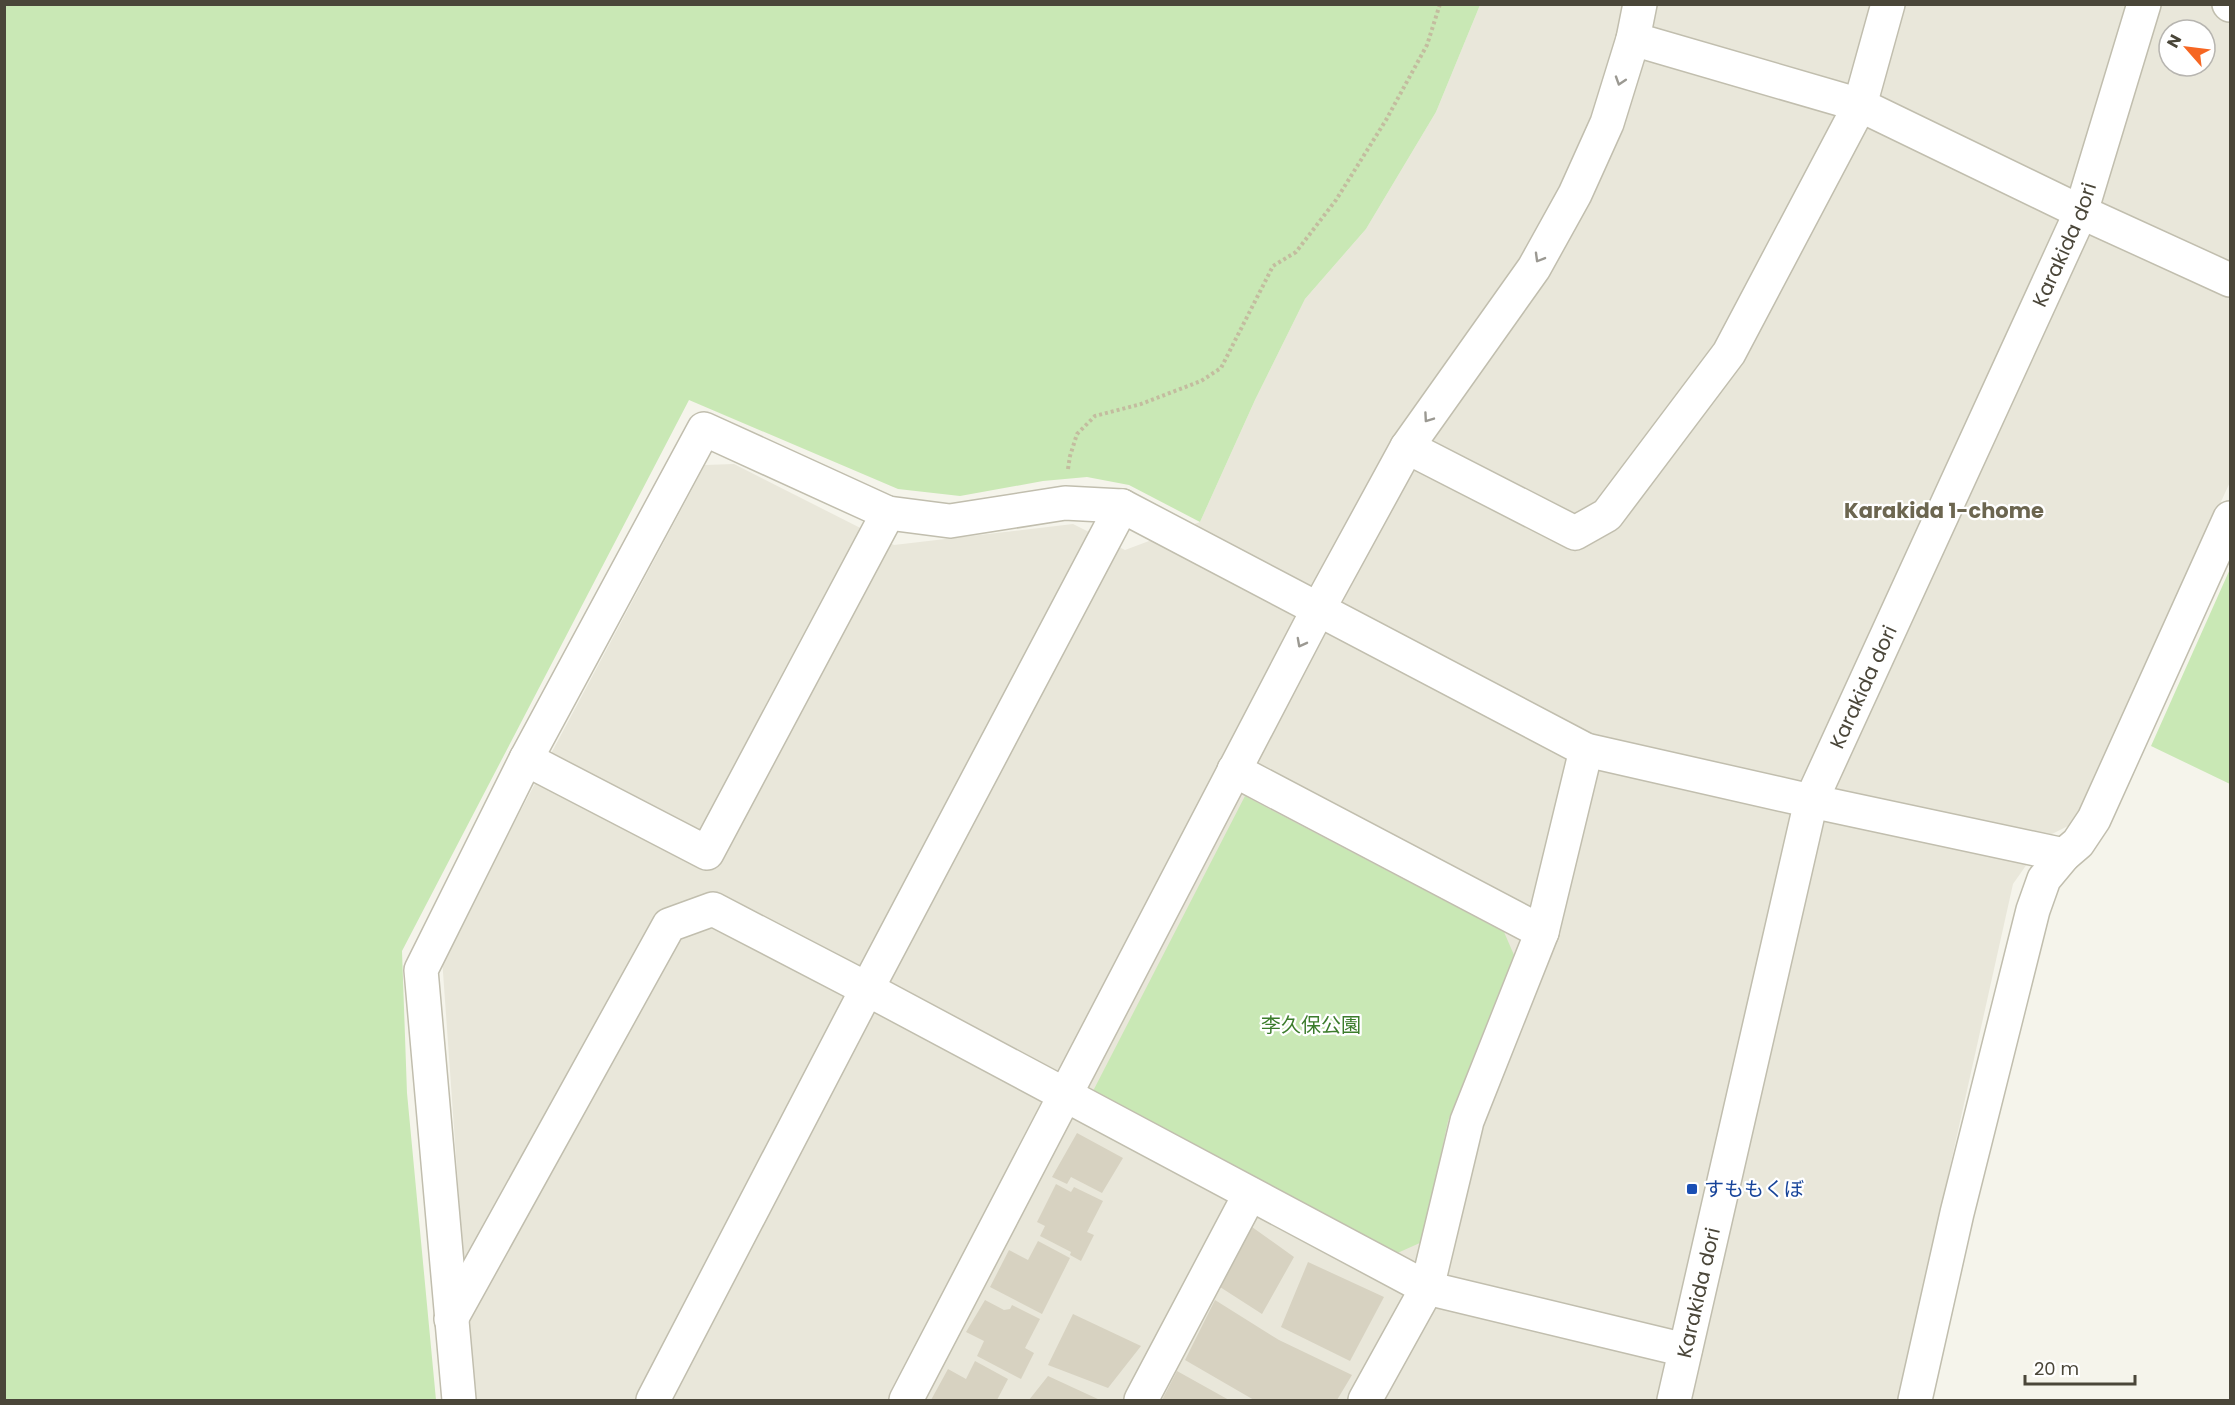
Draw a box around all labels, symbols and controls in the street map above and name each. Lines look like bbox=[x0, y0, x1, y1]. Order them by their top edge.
north arrow bbox=[2157, 18, 2217, 78]
text: N bbox=[2161, 30, 2187, 52]
one-way arrow bbox=[1615, 75, 1627, 86]
street label: Karakida dori bbox=[2025, 179, 2103, 311]
one-way arrow bbox=[1535, 252, 1546, 262]
one-way arrow bbox=[1424, 411, 1435, 422]
district label: Karakida 1-chome bbox=[1844, 496, 2044, 525]
street label: Karakida dori bbox=[1823, 621, 1904, 753]
one-way arrow bbox=[1297, 636, 1308, 647]
park label: 李久保公園 bbox=[1261, 1011, 1361, 1039]
place label: すももくぼ bbox=[1704, 1175, 1804, 1203]
marker: すももくぼ bbox=[1685, 1182, 1699, 1196]
street label: Karakida dori bbox=[1670, 1225, 1727, 1361]
scale bar bbox=[2025, 1348, 2134, 1386]
text: 20 m bbox=[2034, 1356, 2079, 1381]

